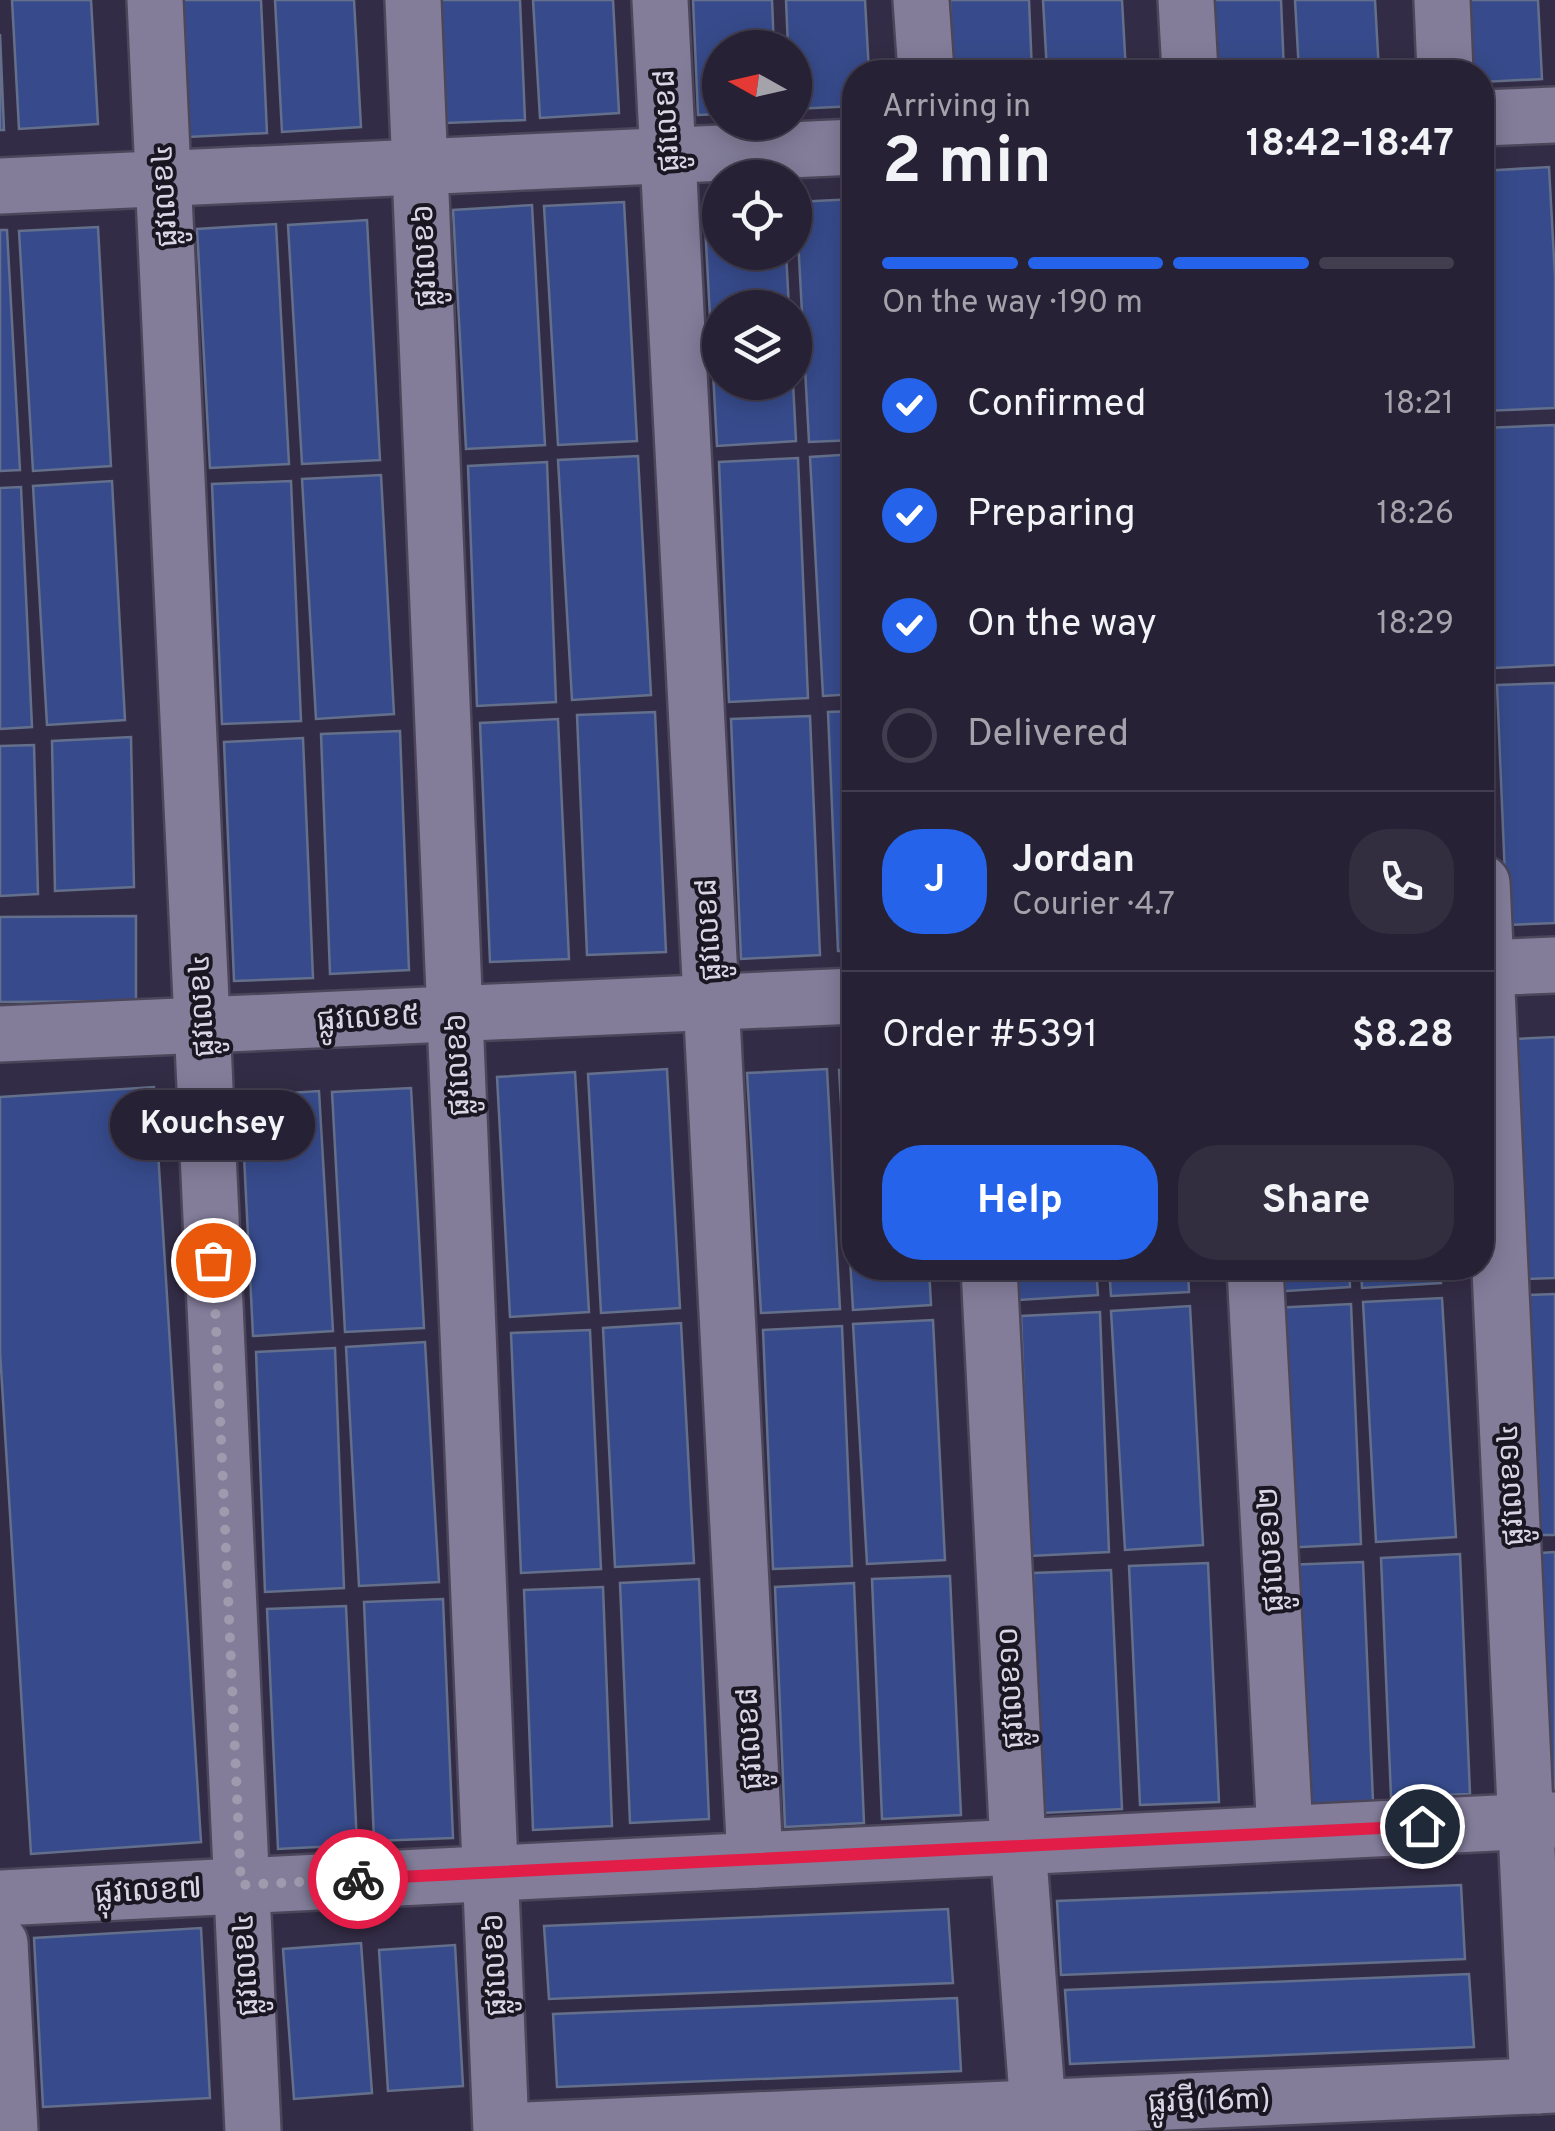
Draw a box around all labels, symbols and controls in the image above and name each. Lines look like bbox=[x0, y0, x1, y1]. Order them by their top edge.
north arrow bbox=[702, 30, 812, 140]
map controls bbox=[702, 30, 812, 400]
street label: ផ្លូវលេខ៨ bbox=[647, 68, 695, 173]
text: Arriving in bbox=[882, 88, 1031, 128]
text: 18:42–18:47 bbox=[1246, 121, 1454, 170]
text: 2 min bbox=[882, 124, 1052, 206]
street label: ផ្លូវលេខ៤ bbox=[145, 143, 193, 248]
button: locate bbox=[702, 160, 812, 270]
street label: ផ្លូវលេខ៦ bbox=[406, 203, 452, 308]
text: On the way · 190 m bbox=[882, 284, 1143, 324]
button: layers bbox=[702, 290, 812, 400]
icon: check bbox=[882, 378, 937, 433]
text: Confirmed bbox=[967, 381, 1146, 430]
text: 18:21 bbox=[1384, 385, 1454, 425]
icon: check bbox=[882, 488, 937, 543]
text: Preparing bbox=[967, 491, 1136, 540]
text: 18:26 bbox=[1377, 495, 1454, 535]
icon: check bbox=[882, 598, 937, 653]
text: On the way bbox=[967, 601, 1157, 650]
text: 18:29 bbox=[1377, 605, 1454, 645]
text: Delivered bbox=[967, 711, 1129, 760]
button: phone bbox=[1349, 829, 1454, 934]
text: Jordan bbox=[1012, 837, 1135, 886]
text: J bbox=[924, 857, 945, 906]
street label: ផ្លូវលេខ៨ bbox=[689, 877, 737, 982]
text: Courier · 4.7 bbox=[1012, 886, 1175, 926]
street label: ផ្លូវលេខ៤ bbox=[182, 953, 230, 1058]
street label: ផ្លូវលេខ៥ bbox=[316, 998, 421, 1046]
street label: ផ្លូវលេខ៦ bbox=[439, 1012, 485, 1117]
text: Order #5391 bbox=[882, 1012, 1098, 1061]
text: $8.28 bbox=[1352, 1012, 1454, 1061]
callout: Kouchsey bbox=[110, 1090, 316, 1160]
text: Kouchsey bbox=[140, 1105, 285, 1145]
button: Help bbox=[882, 1145, 1158, 1260]
button: Share bbox=[1178, 1145, 1454, 1260]
pin bbox=[171, 1218, 256, 1303]
icon: bag bbox=[186, 1233, 241, 1288]
street label: ផ្លូវលេខ១៤ bbox=[1491, 1422, 1539, 1547]
street label: ផ្លូវលេខ១២ bbox=[1251, 1486, 1299, 1614]
street label: ផ្លូវលេខ១០ bbox=[991, 1625, 1039, 1750]
street label: ផ្លូវលេខ៨ bbox=[730, 1686, 778, 1791]
pin bbox=[1380, 1784, 1465, 1869]
icon: home bbox=[1395, 1799, 1450, 1854]
courier bbox=[308, 1829, 408, 1929]
icon: bike bbox=[331, 1852, 386, 1907]
street label: ផ្លុវលេខ៧ bbox=[93, 1871, 203, 1920]
street label: ផ្លូវលេខ៤ bbox=[226, 1912, 274, 2017]
street label: ផ្លូវលេខ៦ bbox=[476, 1912, 522, 2017]
street label: ផ្លូវថ្មី(16m) bbox=[1147, 2079, 1271, 2128]

